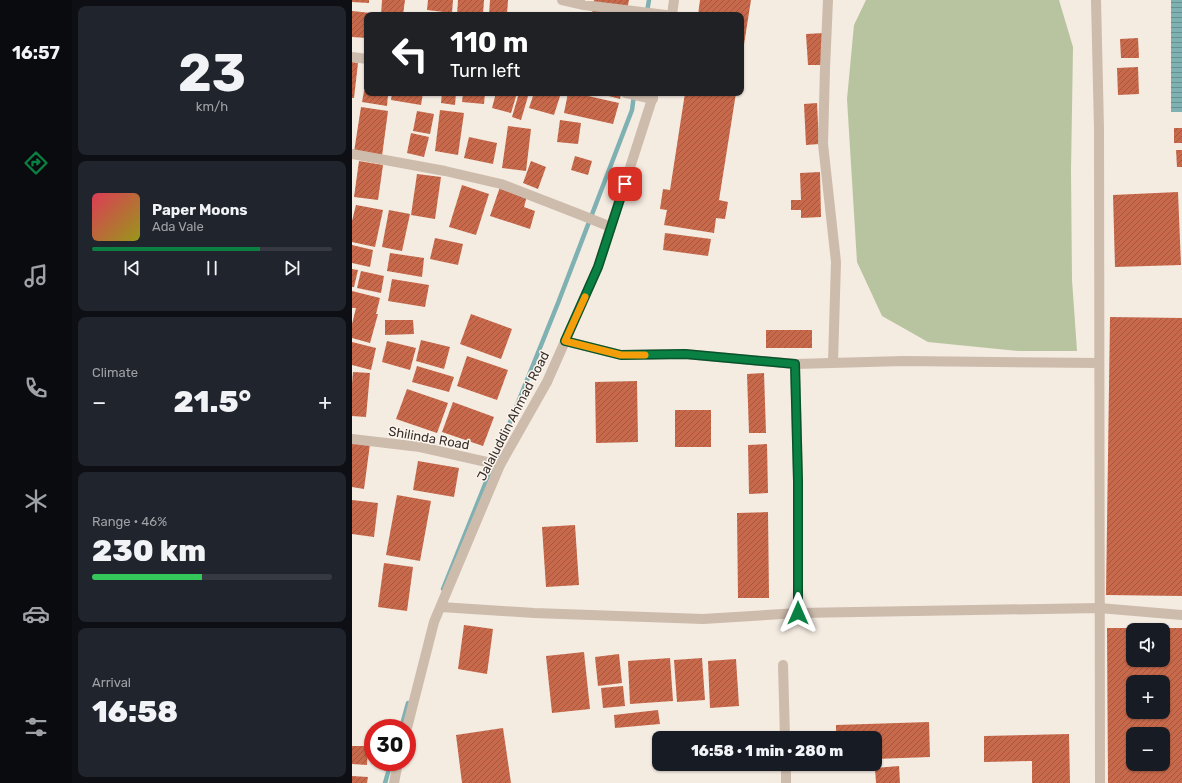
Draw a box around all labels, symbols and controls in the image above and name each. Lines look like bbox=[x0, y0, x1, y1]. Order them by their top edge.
text: 110 m bbox=[450, 26, 528, 59]
icon: left bbox=[384, 28, 436, 80]
text: 16:57 bbox=[12, 42, 60, 64]
text: 23 bbox=[178, 42, 246, 104]
text: Turn left bbox=[450, 60, 520, 82]
text: km/h bbox=[196, 99, 228, 114]
icon: directions bbox=[22, 149, 50, 177]
pin bbox=[608, 167, 642, 201]
icon: arrive bbox=[614, 173, 636, 195]
text: Paper Moons bbox=[152, 201, 248, 219]
text: Ada Vale bbox=[152, 219, 204, 234]
icon: previous bbox=[121, 257, 143, 279]
icon: pause bbox=[201, 257, 223, 279]
icon: next bbox=[281, 257, 303, 279]
icon: music bbox=[22, 262, 50, 290]
street label: Jalaluddin Ahmad Road bbox=[474, 349, 552, 483]
text: Climate bbox=[92, 365, 138, 380]
icon: phone bbox=[22, 374, 50, 402]
text: 21.5° bbox=[173, 384, 251, 420]
text: − bbox=[92, 389, 106, 416]
text: + bbox=[318, 389, 332, 416]
street label: Shilinda Road bbox=[387, 423, 471, 453]
icon: climate bbox=[22, 487, 50, 515]
text: Range · 46% bbox=[92, 514, 167, 529]
text: 230 km bbox=[92, 533, 206, 569]
position arrow bbox=[777, 592, 819, 634]
icon: car bbox=[22, 600, 50, 628]
map controls bbox=[1126, 623, 1170, 771]
button: sound bbox=[1126, 623, 1170, 667]
text: Arrival bbox=[92, 675, 131, 690]
button: + bbox=[1126, 675, 1170, 719]
text: 16:58 bbox=[92, 694, 178, 730]
icon: filters bbox=[22, 713, 50, 741]
speed limit sign: 30 bbox=[364, 719, 416, 771]
button: − bbox=[1126, 727, 1170, 771]
text: 16:58 · 1 min · 280 m bbox=[691, 742, 843, 760]

